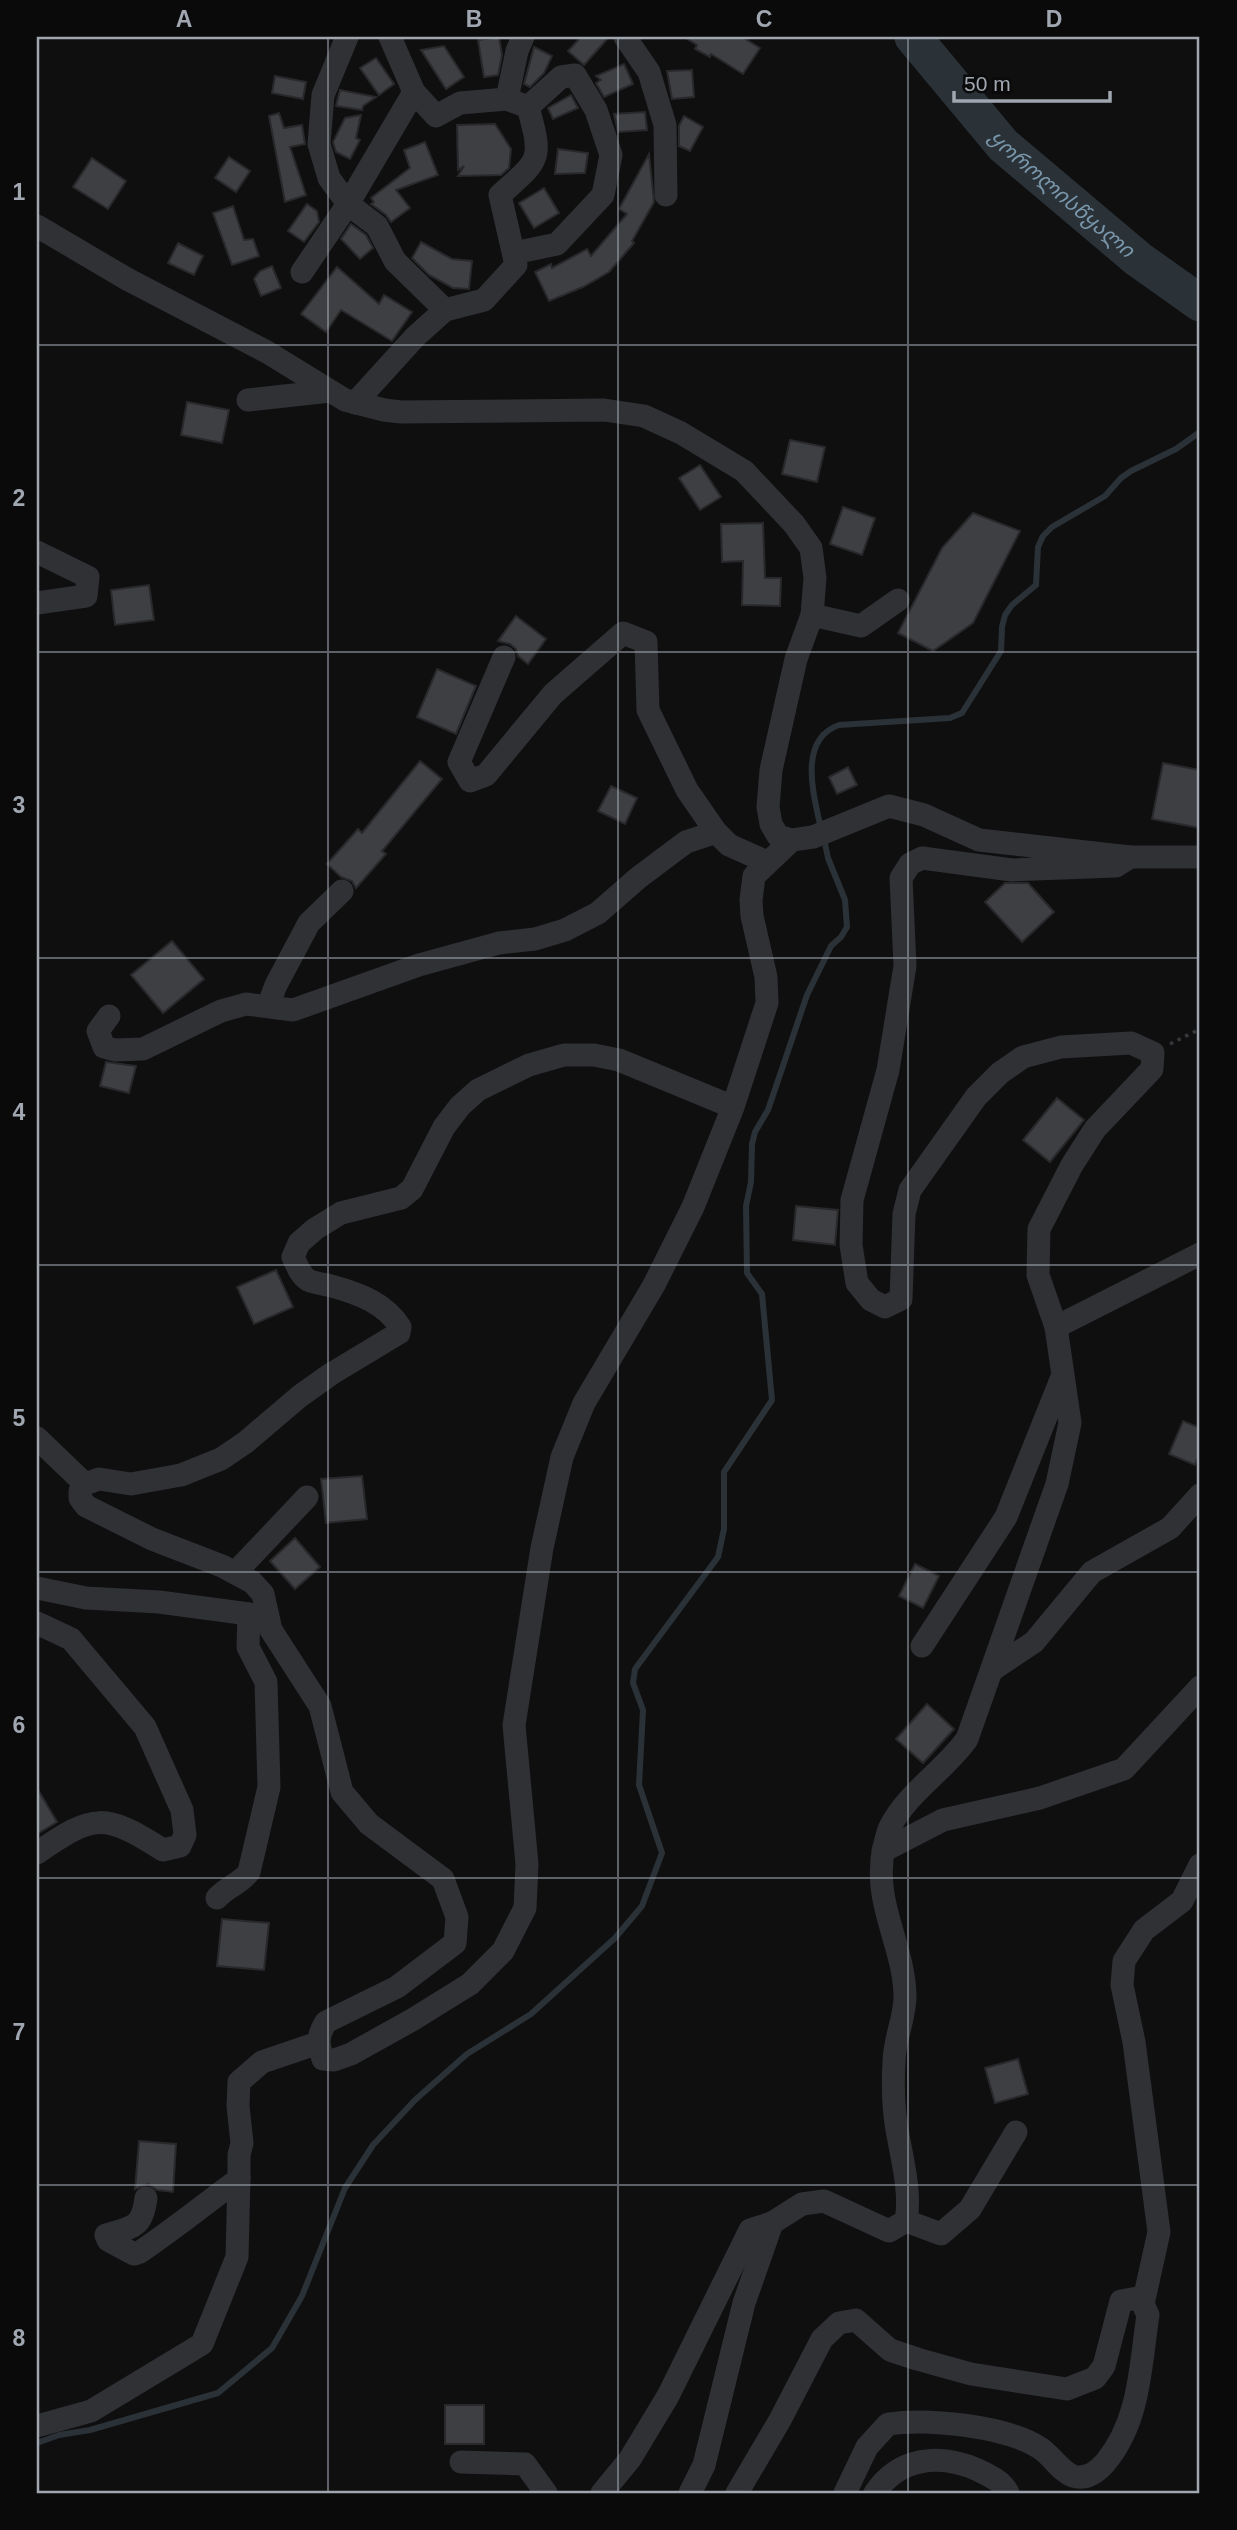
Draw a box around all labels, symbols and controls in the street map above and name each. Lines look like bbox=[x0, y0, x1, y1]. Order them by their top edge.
text: A bbox=[176, 6, 192, 32]
text: B bbox=[466, 6, 482, 32]
text: C bbox=[756, 6, 772, 32]
text: D bbox=[1046, 6, 1062, 32]
scale bar bbox=[954, 60, 1109, 104]
text: 50 m bbox=[964, 72, 1011, 95]
water label: ყოროლისწყალი bbox=[984, 126, 1140, 262]
text: 1 bbox=[13, 179, 26, 205]
text: 2 bbox=[13, 485, 25, 511]
text: 3 bbox=[13, 792, 25, 818]
text: 4 bbox=[13, 1099, 26, 1125]
text: 5 bbox=[13, 1405, 26, 1431]
text: 6 bbox=[13, 1712, 25, 1738]
text: 7 bbox=[13, 2019, 25, 2045]
text: 8 bbox=[13, 2325, 26, 2351]

